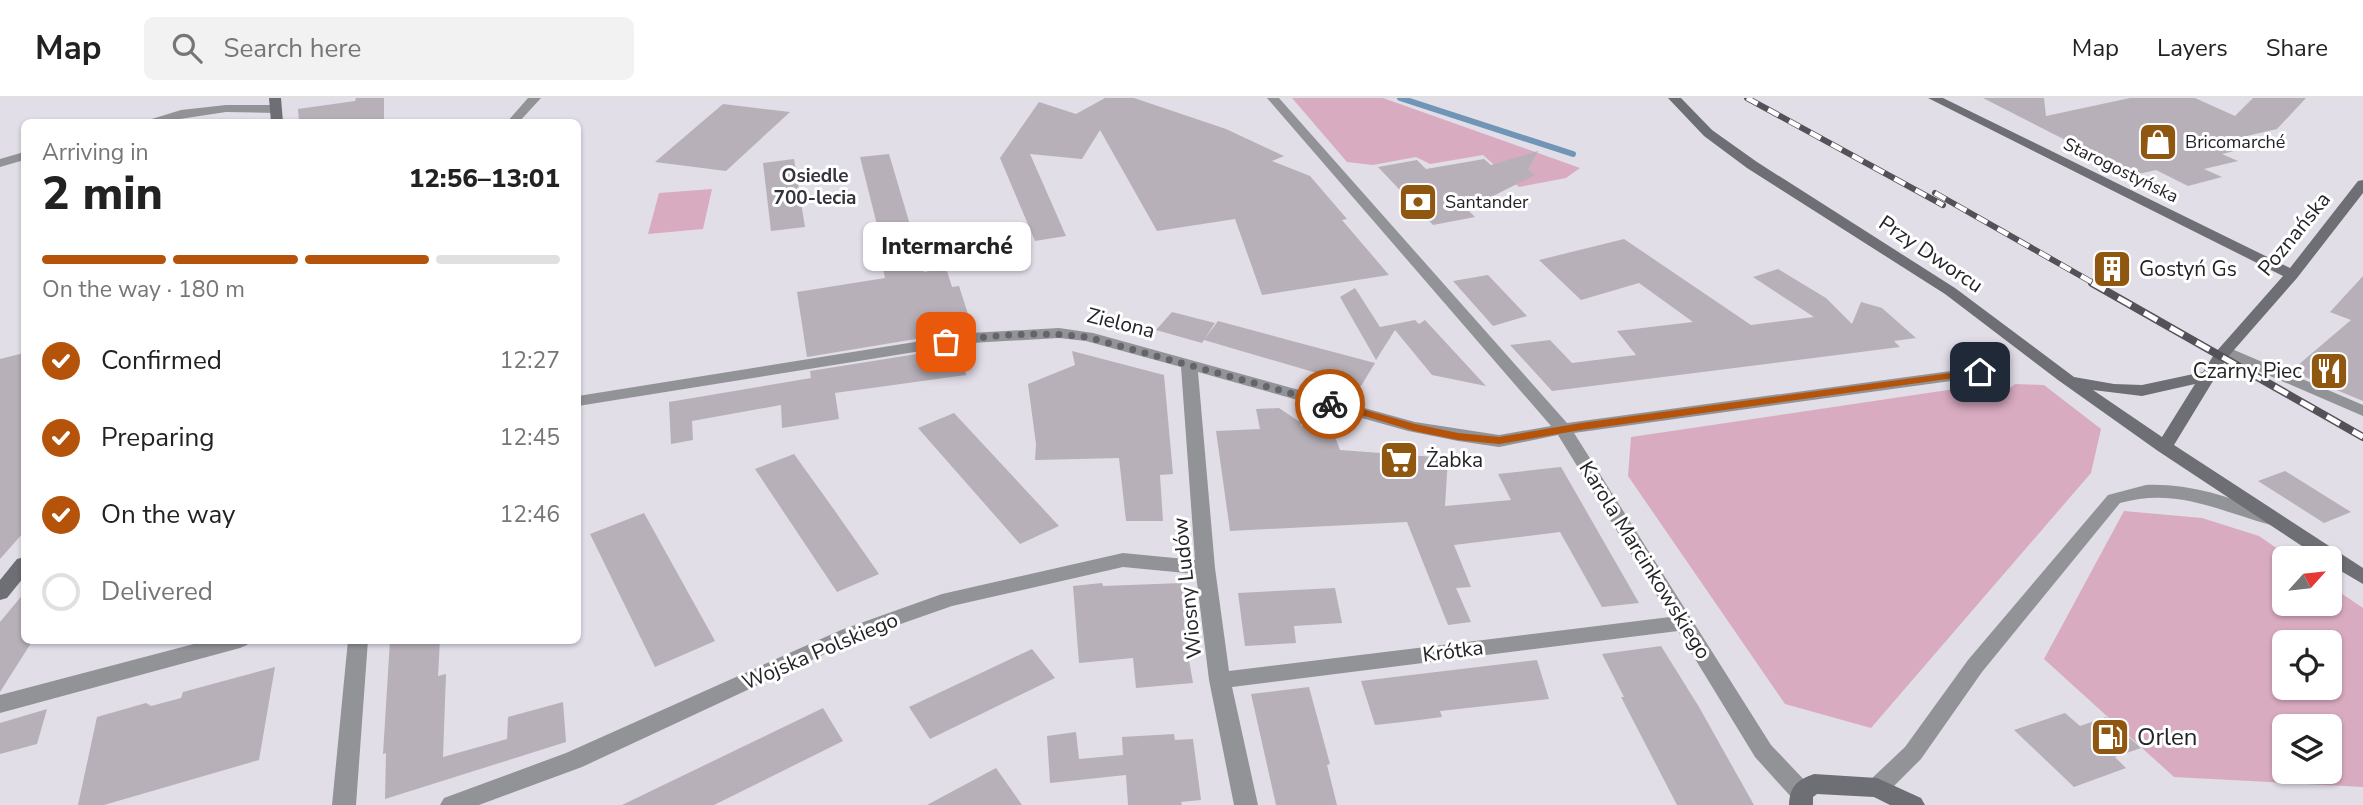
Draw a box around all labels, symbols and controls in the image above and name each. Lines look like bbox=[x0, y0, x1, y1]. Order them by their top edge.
search box bbox=[144, 17, 634, 80]
text: Map bbox=[35, 26, 102, 71]
icon: search bbox=[168, 29, 206, 67]
text: Search here bbox=[224, 31, 361, 66]
text: Map bbox=[2072, 32, 2119, 64]
text: Layers bbox=[2157, 32, 2228, 64]
text: Share bbox=[2266, 32, 2328, 64]
shop icon: Bricomarché bbox=[2137, 121, 2179, 163]
place label: Bricomarché bbox=[2185, 130, 2285, 154]
street label: Starogostyńska bbox=[2059, 132, 2183, 208]
text: Arriving in bbox=[42, 137, 149, 168]
text: 12:56–13:01 bbox=[409, 161, 560, 196]
text: 2 min bbox=[42, 162, 163, 225]
district label: Osiedle 700-lecia bbox=[774, 163, 856, 211]
bank icon: Santander bbox=[1397, 181, 1439, 223]
street label: Poznańska bbox=[2251, 186, 2337, 282]
place label: Santander bbox=[1445, 190, 1529, 214]
street label: Przy Dworcu bbox=[1873, 209, 1989, 299]
callout: Intermarché bbox=[862, 223, 1030, 272]
text: Intermarché bbox=[881, 231, 1013, 262]
building icon: Gostyń Gs bbox=[2091, 248, 2133, 290]
place label: Gostyń Gs bbox=[2139, 255, 2237, 283]
text: On the way · 180 m bbox=[42, 274, 245, 305]
street label: Zielona bbox=[1084, 301, 1158, 345]
pin bbox=[916, 312, 976, 372]
icon: bag bbox=[927, 323, 965, 361]
icon: check bbox=[42, 342, 80, 380]
pin bbox=[1950, 342, 2010, 402]
text: Confirmed bbox=[101, 343, 222, 378]
text: 12:27 bbox=[500, 345, 560, 376]
restaurant icon: Czarny Piec bbox=[2308, 350, 2350, 392]
icon: home bbox=[1961, 353, 1999, 391]
place label: Czarny Piec bbox=[2193, 357, 2302, 385]
courier bbox=[1295, 369, 1365, 439]
icon: bike bbox=[1311, 385, 1349, 423]
icon: check bbox=[42, 419, 80, 457]
text: Preparing bbox=[101, 420, 214, 455]
text: 12:45 bbox=[500, 422, 560, 453]
supermarket icon: Żabka bbox=[1378, 439, 1420, 481]
place label: Żabka bbox=[1426, 446, 1483, 474]
street label: Karola Marcinkowskiego bbox=[1572, 456, 1718, 664]
icon: check bbox=[42, 496, 80, 534]
text: On the way bbox=[101, 497, 235, 532]
text: 12:46 bbox=[500, 499, 560, 530]
street label: Wiosny Ludów bbox=[1166, 515, 1208, 660]
north arrow bbox=[2272, 546, 2342, 616]
map controls bbox=[2272, 546, 2342, 784]
text: Delivered bbox=[101, 574, 213, 609]
street label: Wojska Polskiego bbox=[738, 606, 902, 696]
button: locate bbox=[2272, 630, 2342, 700]
street label: Krótka bbox=[1421, 633, 1485, 669]
button: layers bbox=[2272, 714, 2342, 784]
fuel station icon: Orlen bbox=[2089, 716, 2131, 758]
place label: Orlen bbox=[2137, 721, 2197, 753]

